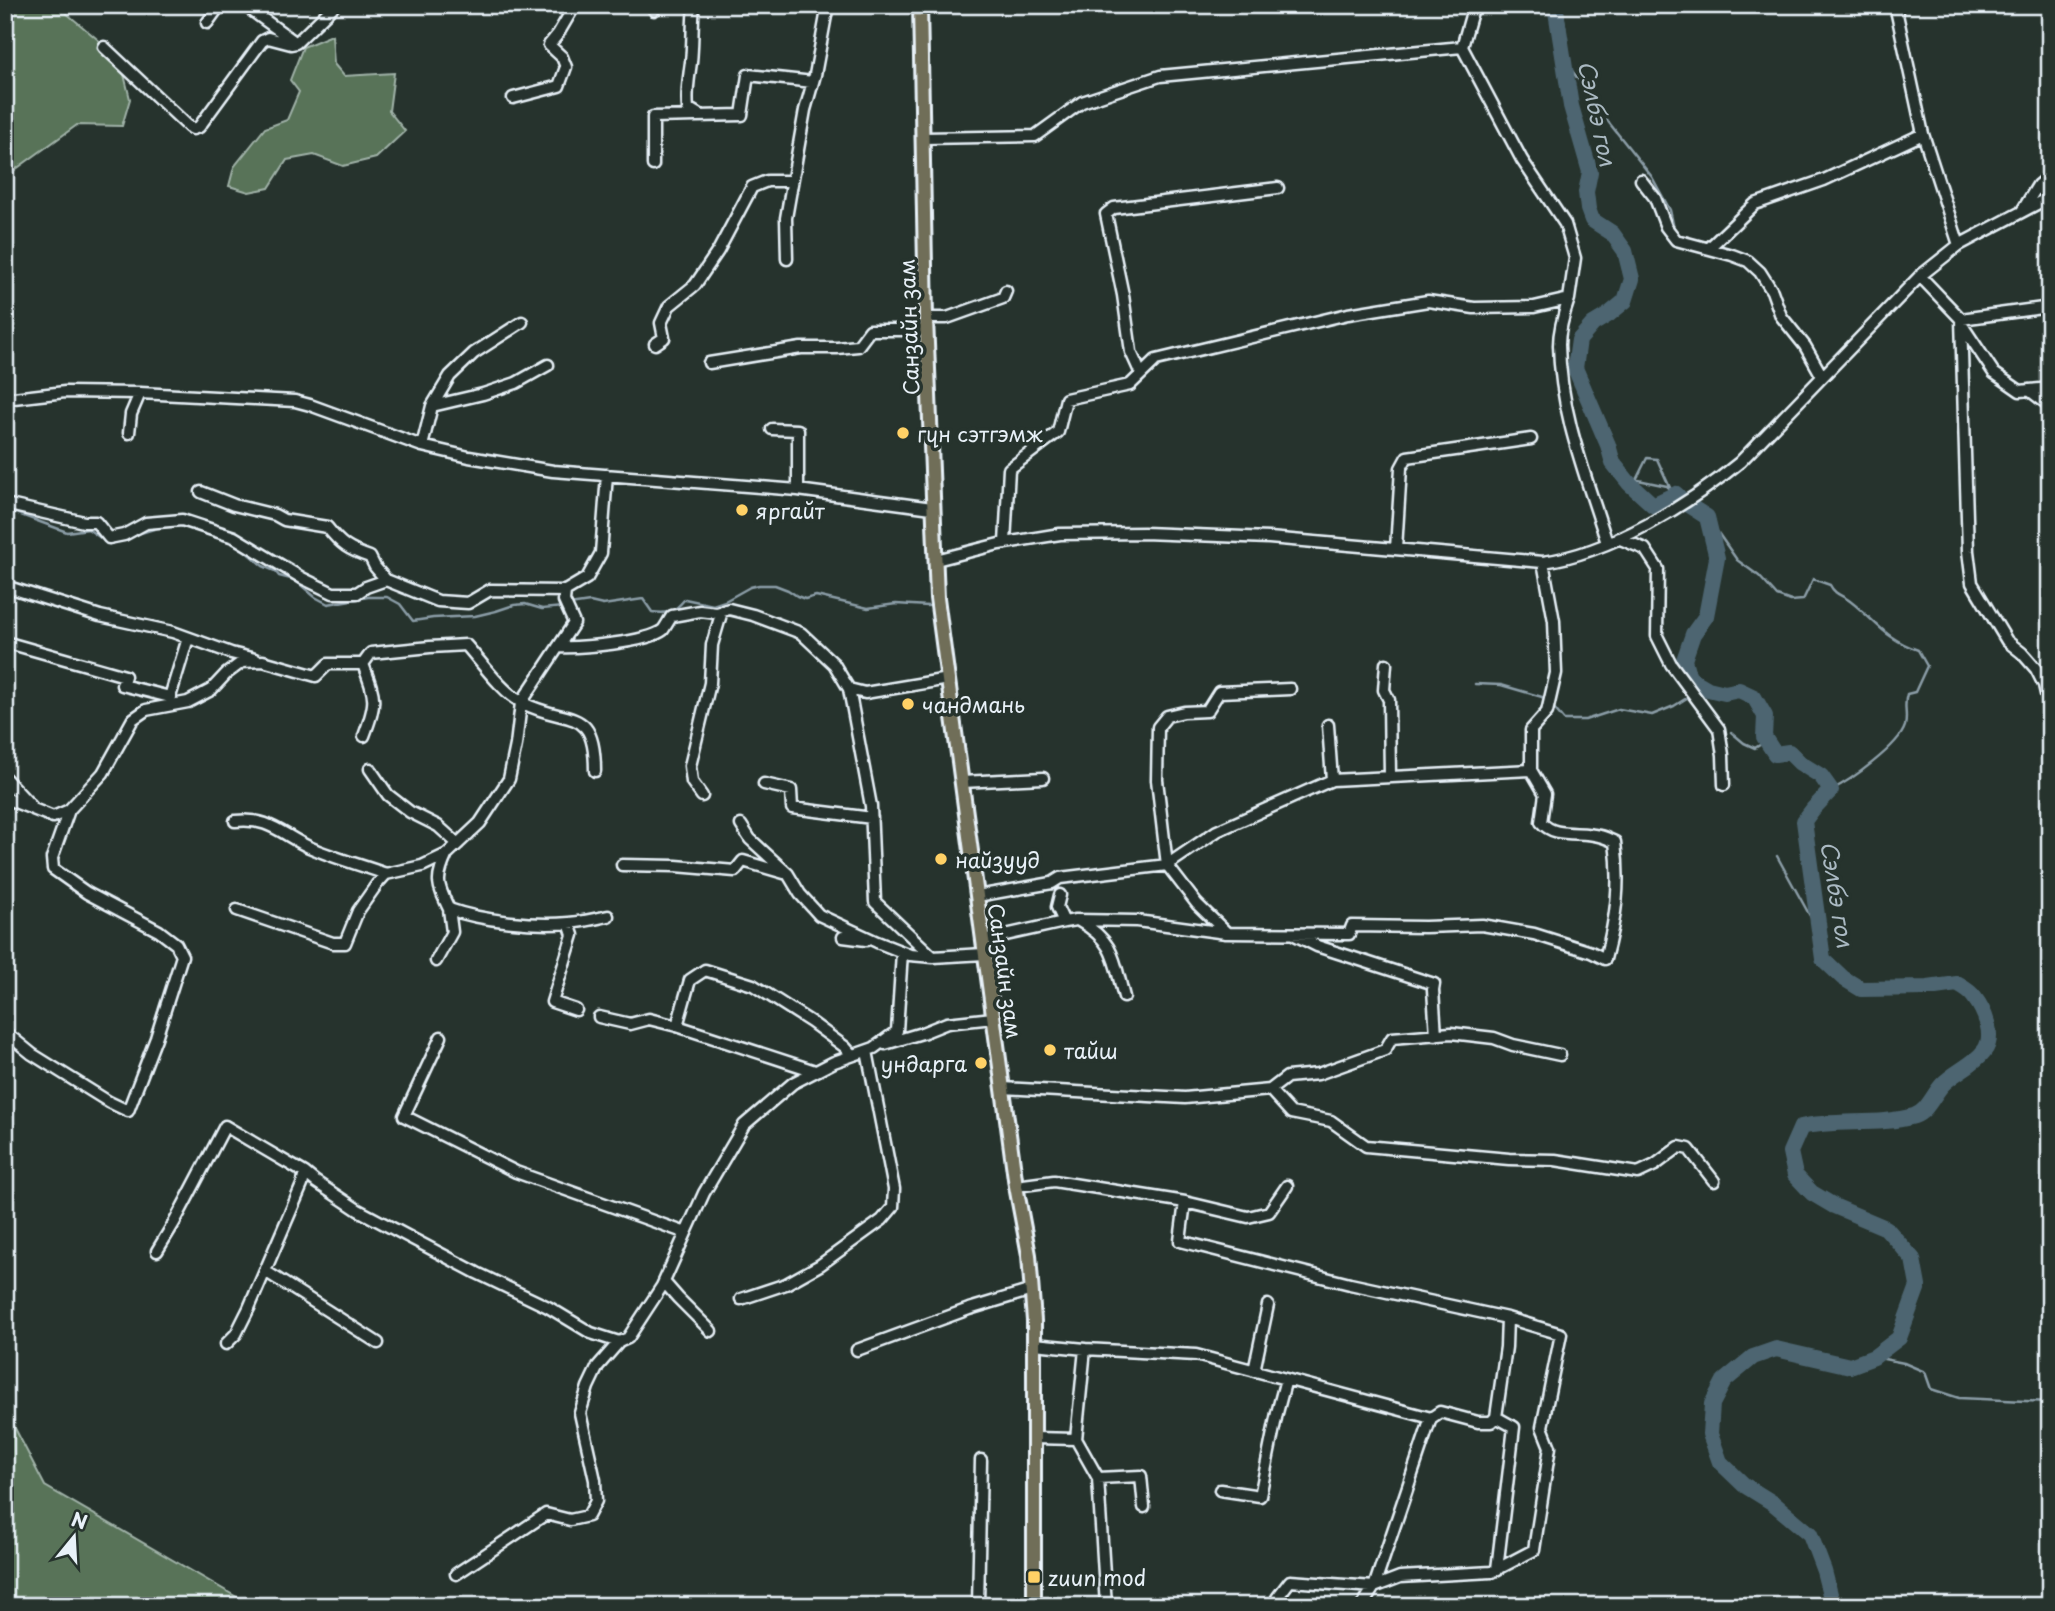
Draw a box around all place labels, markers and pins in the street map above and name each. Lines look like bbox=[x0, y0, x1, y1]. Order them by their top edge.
place label: гүн сэтгэмж bbox=[917, 417, 1043, 449]
marker: гүн сэтгэмж bbox=[895, 425, 911, 441]
place label: яргайт bbox=[756, 494, 826, 526]
marker: яргайт bbox=[734, 502, 750, 518]
place label: чандмань bbox=[922, 688, 1025, 720]
marker: чандмань bbox=[900, 696, 916, 712]
place label: найзууд bbox=[955, 843, 1040, 875]
marker: найзууд bbox=[933, 851, 949, 867]
place label: тайш bbox=[1064, 1034, 1118, 1066]
marker: тайш bbox=[1042, 1042, 1058, 1058]
place label: ундарга bbox=[881, 1047, 967, 1079]
marker: ундарга bbox=[973, 1055, 989, 1071]
place label: zuun mod bbox=[1048, 1561, 1146, 1593]
marker: zuun mod bbox=[1026, 1569, 1042, 1585]

